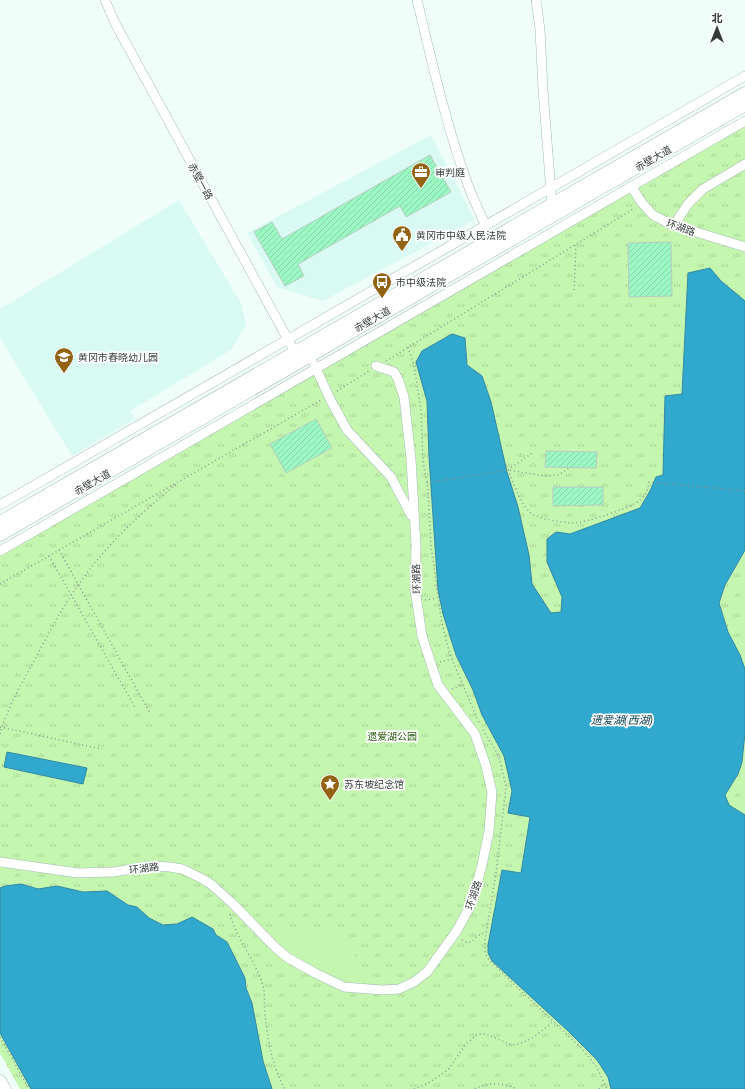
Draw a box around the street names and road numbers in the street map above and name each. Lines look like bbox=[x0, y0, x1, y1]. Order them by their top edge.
street label: 赤壁大道 bbox=[633, 144, 673, 173]
street label: 赤壁一路 bbox=[186, 161, 215, 201]
street label: 环湖路 bbox=[665, 217, 697, 238]
street label: 赤壁大道 bbox=[352, 305, 392, 334]
street label: 赤壁大道 bbox=[72, 468, 112, 497]
street label: 环湖路 bbox=[410, 564, 423, 594]
street label: 环湖路 bbox=[129, 861, 160, 876]
street label: 环湖路 bbox=[463, 879, 484, 911]

